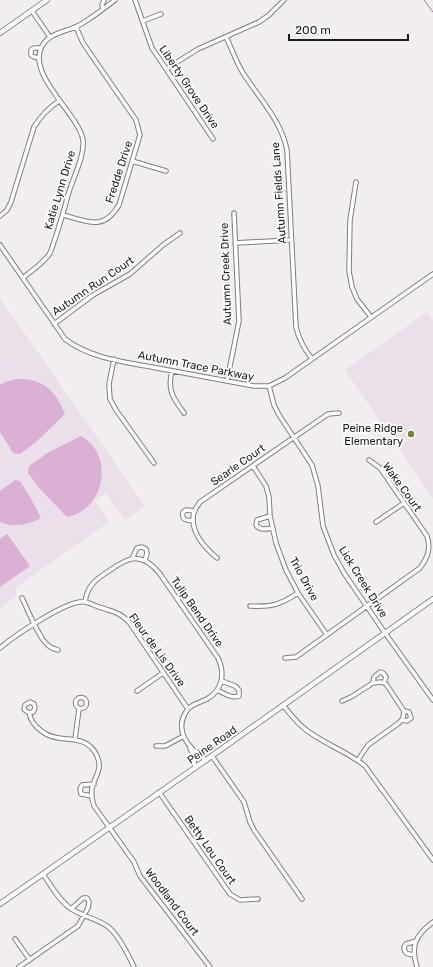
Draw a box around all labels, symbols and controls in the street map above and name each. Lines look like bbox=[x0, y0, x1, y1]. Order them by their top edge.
scale bar bbox=[289, 16, 408, 42]
text: 200 m bbox=[295, 23, 331, 37]
street label: Liberty Grove Drive bbox=[156, 43, 222, 131]
street label: Fredde Drive bbox=[103, 139, 135, 205]
street label: Autumn Fields Lane bbox=[269, 142, 289, 244]
street label: Katie Lynn Drive bbox=[42, 149, 78, 231]
street label: Autumn Creek Drive bbox=[218, 223, 234, 325]
street label: Autumn Run Court bbox=[50, 253, 137, 318]
street label: Autumn Trace Parkway bbox=[137, 348, 255, 384]
place label: Peine Ridge Elementary bbox=[343, 422, 403, 448]
marker: Peine Ridge Elementary bbox=[406, 429, 416, 439]
street label: Searle Court bbox=[208, 441, 268, 489]
street label: Wake Court bbox=[380, 460, 425, 515]
street label: Lick Creek Drive bbox=[336, 544, 390, 620]
street label: Trio Drive bbox=[287, 555, 321, 603]
street label: Tulip Bend Drive bbox=[168, 574, 226, 650]
street label: Fleur de Lis Drive bbox=[126, 611, 188, 689]
street label: Peine Road bbox=[185, 723, 239, 767]
street label: Betty Lou Court bbox=[181, 813, 239, 887]
street label: Woodland Court bbox=[142, 866, 202, 939]

